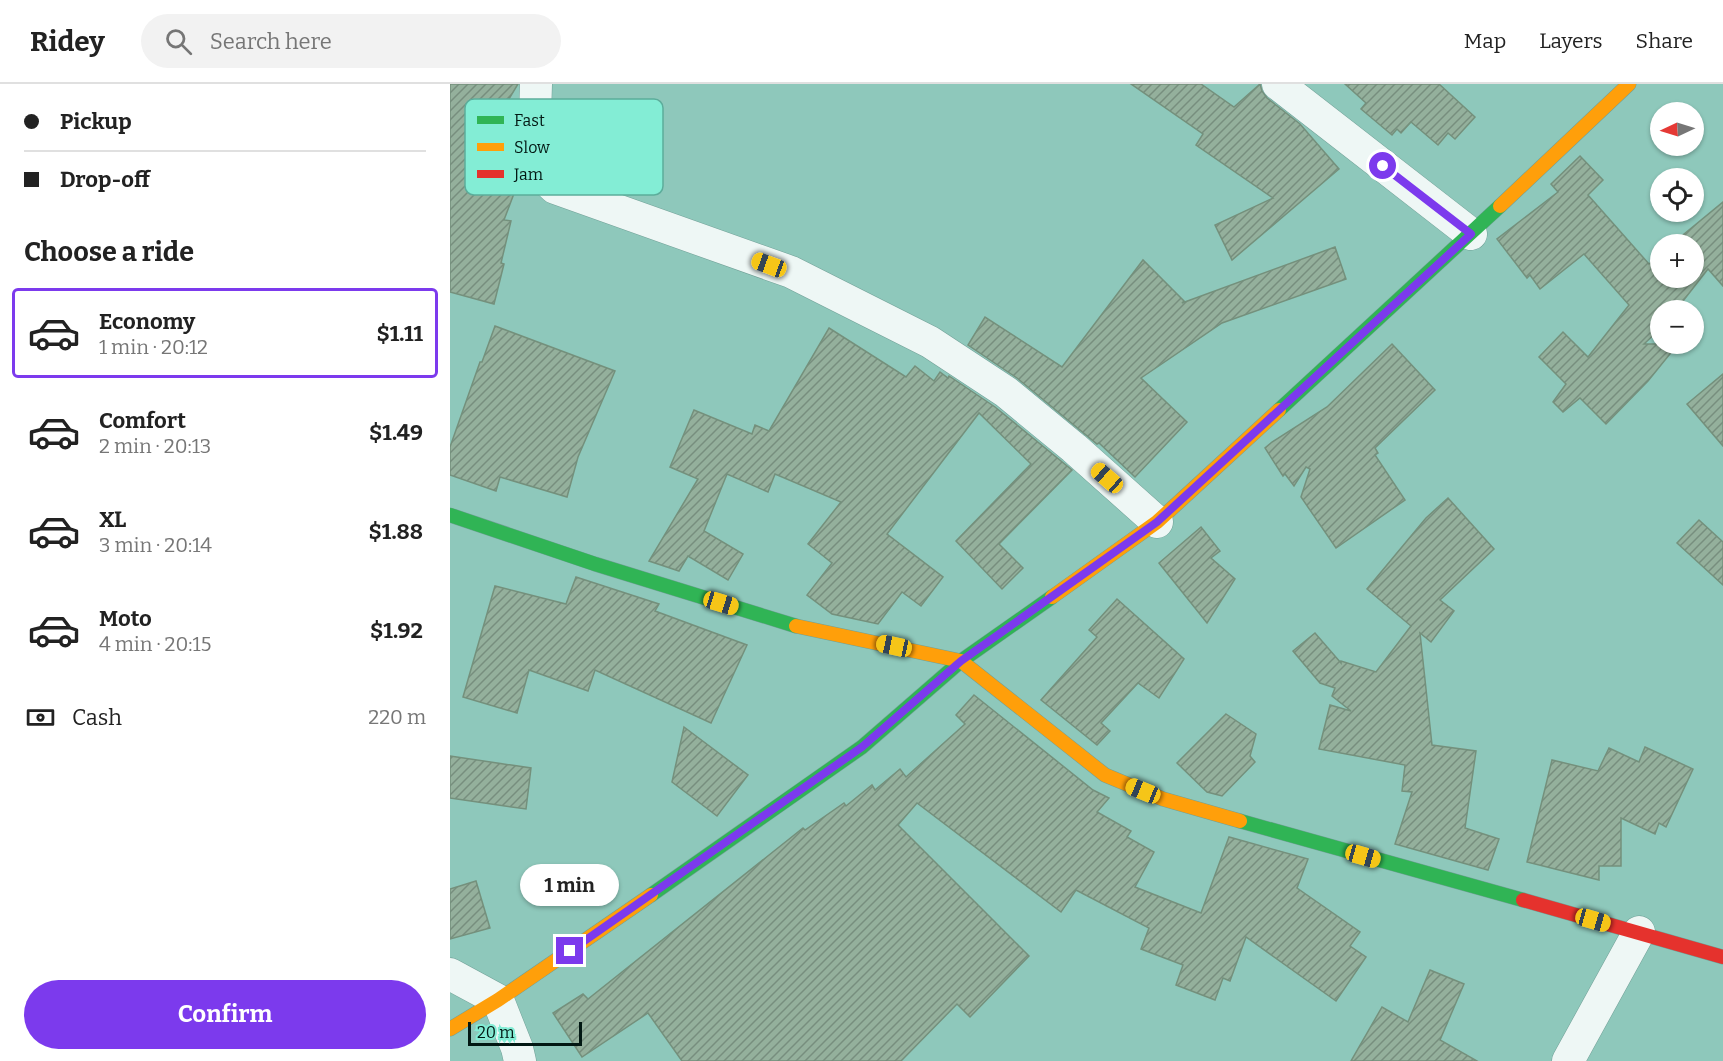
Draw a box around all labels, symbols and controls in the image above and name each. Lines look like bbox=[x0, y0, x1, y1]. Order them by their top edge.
search box bbox=[141, 14, 561, 68]
text: Ridey bbox=[30, 25, 105, 58]
icon: search bbox=[162, 25, 195, 58]
text: Search here bbox=[210, 28, 332, 55]
text: Map bbox=[1464, 28, 1506, 54]
text: Layers bbox=[1539, 28, 1603, 54]
text: Share bbox=[1636, 28, 1693, 54]
legend bbox=[465, 99, 663, 195]
north arrow bbox=[1650, 102, 1704, 156]
map controls bbox=[1650, 102, 1704, 354]
text: Pickup bbox=[60, 108, 132, 135]
text: Fast bbox=[514, 111, 545, 130]
text: Slow bbox=[514, 138, 550, 157]
route start bbox=[1369, 152, 1396, 179]
text: Jam bbox=[513, 165, 543, 184]
text: Drop-off bbox=[60, 166, 150, 193]
button: locate bbox=[1650, 168, 1704, 222]
button: + bbox=[1650, 234, 1704, 288]
text: Choose a ride bbox=[24, 236, 194, 268]
car bbox=[749, 250, 789, 280]
button: − bbox=[1650, 300, 1704, 354]
icon: car bbox=[27, 306, 81, 360]
text: Economy bbox=[99, 308, 195, 335]
text: $1.11 bbox=[376, 320, 423, 347]
text: 1 min · 20:12 bbox=[99, 335, 208, 359]
icon: car bbox=[27, 405, 81, 459]
text: Comfort bbox=[99, 407, 186, 434]
text: $1.49 bbox=[369, 419, 423, 446]
text: 2 min · 20:13 bbox=[99, 434, 211, 458]
car bbox=[1088, 459, 1126, 497]
icon: car bbox=[27, 504, 81, 558]
text: XL bbox=[99, 506, 126, 533]
text: $1.88 bbox=[368, 518, 423, 545]
text: 3 min · 20:14 bbox=[99, 533, 212, 557]
car bbox=[701, 589, 741, 617]
icon: car bbox=[27, 603, 81, 657]
text: Moto bbox=[99, 605, 152, 632]
text: $1.92 bbox=[370, 617, 423, 644]
text: 4 min · 20:15 bbox=[99, 632, 211, 656]
car bbox=[875, 633, 913, 659]
icon: cash bbox=[24, 701, 57, 734]
text: Cash bbox=[72, 704, 122, 731]
text: 220 m bbox=[368, 705, 426, 729]
car bbox=[1123, 776, 1163, 806]
car bbox=[1343, 842, 1383, 870]
callout: 1 min bbox=[520, 864, 620, 906]
text: 1 min bbox=[544, 873, 595, 897]
car bbox=[1573, 906, 1613, 934]
route end bbox=[556, 937, 583, 964]
button: Confirm bbox=[24, 980, 426, 1049]
scale bar bbox=[468, 1019, 582, 1046]
text: 20 m bbox=[477, 1023, 514, 1042]

